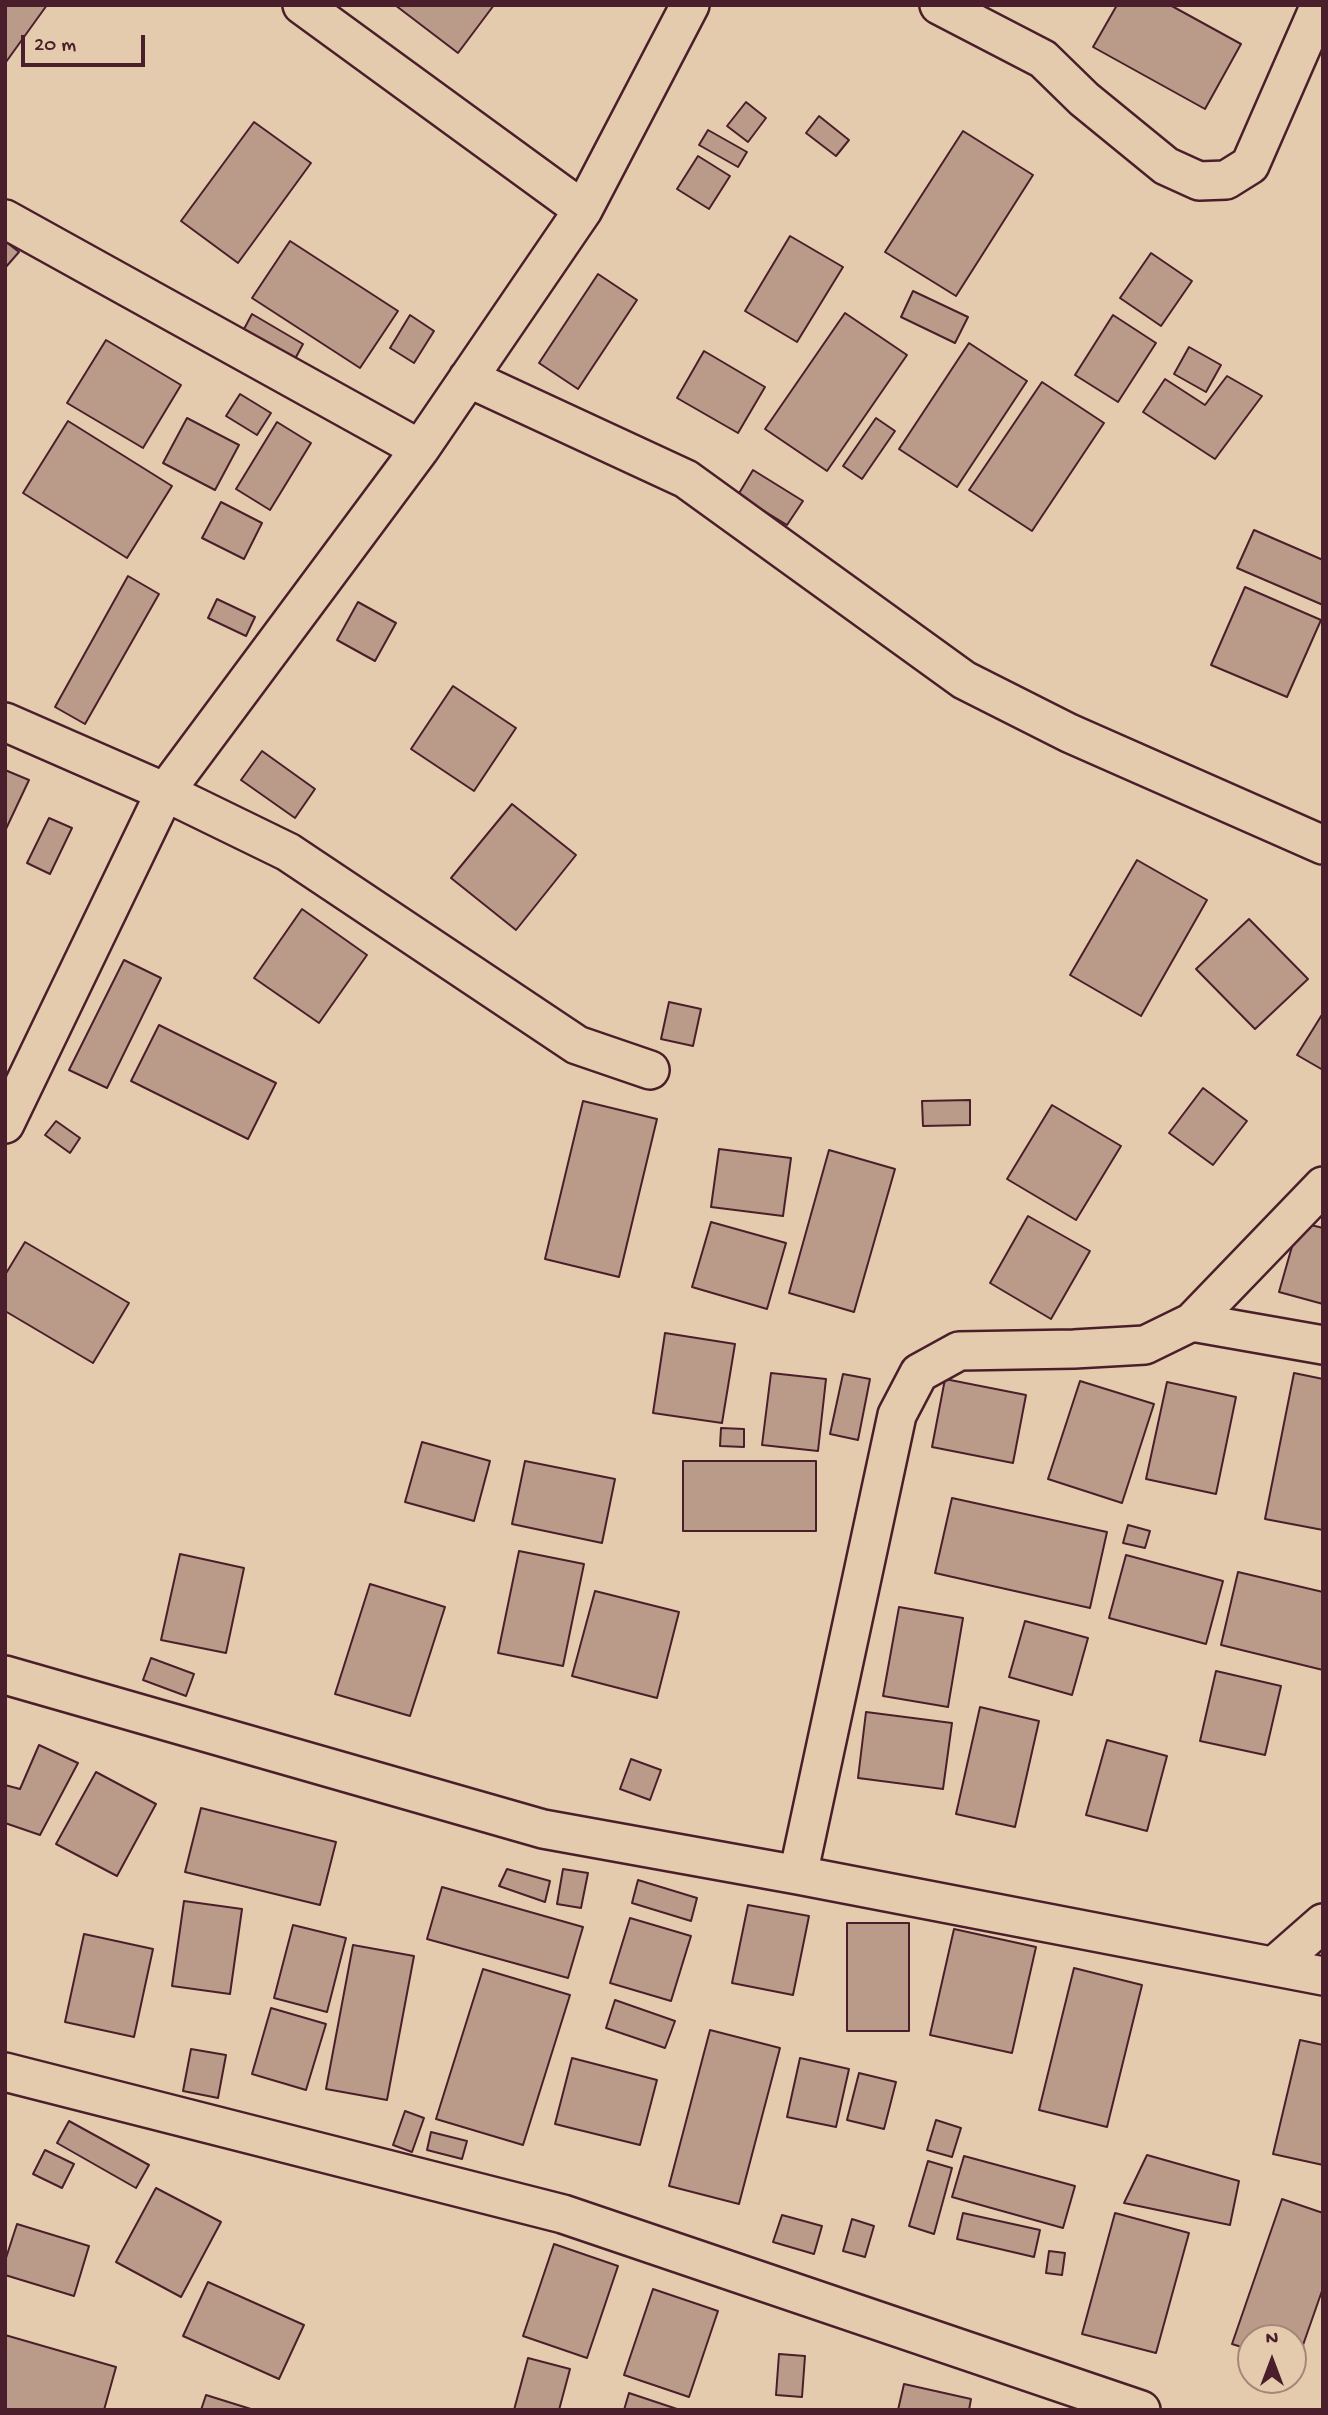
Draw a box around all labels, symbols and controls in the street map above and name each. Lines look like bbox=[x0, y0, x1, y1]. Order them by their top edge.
scale bar bbox=[24, 21, 149, 65]
text: 20 m bbox=[34, 34, 76, 59]
north arrow bbox=[1237, 2324, 1307, 2394]
text: N bbox=[1266, 2328, 1278, 2351]

